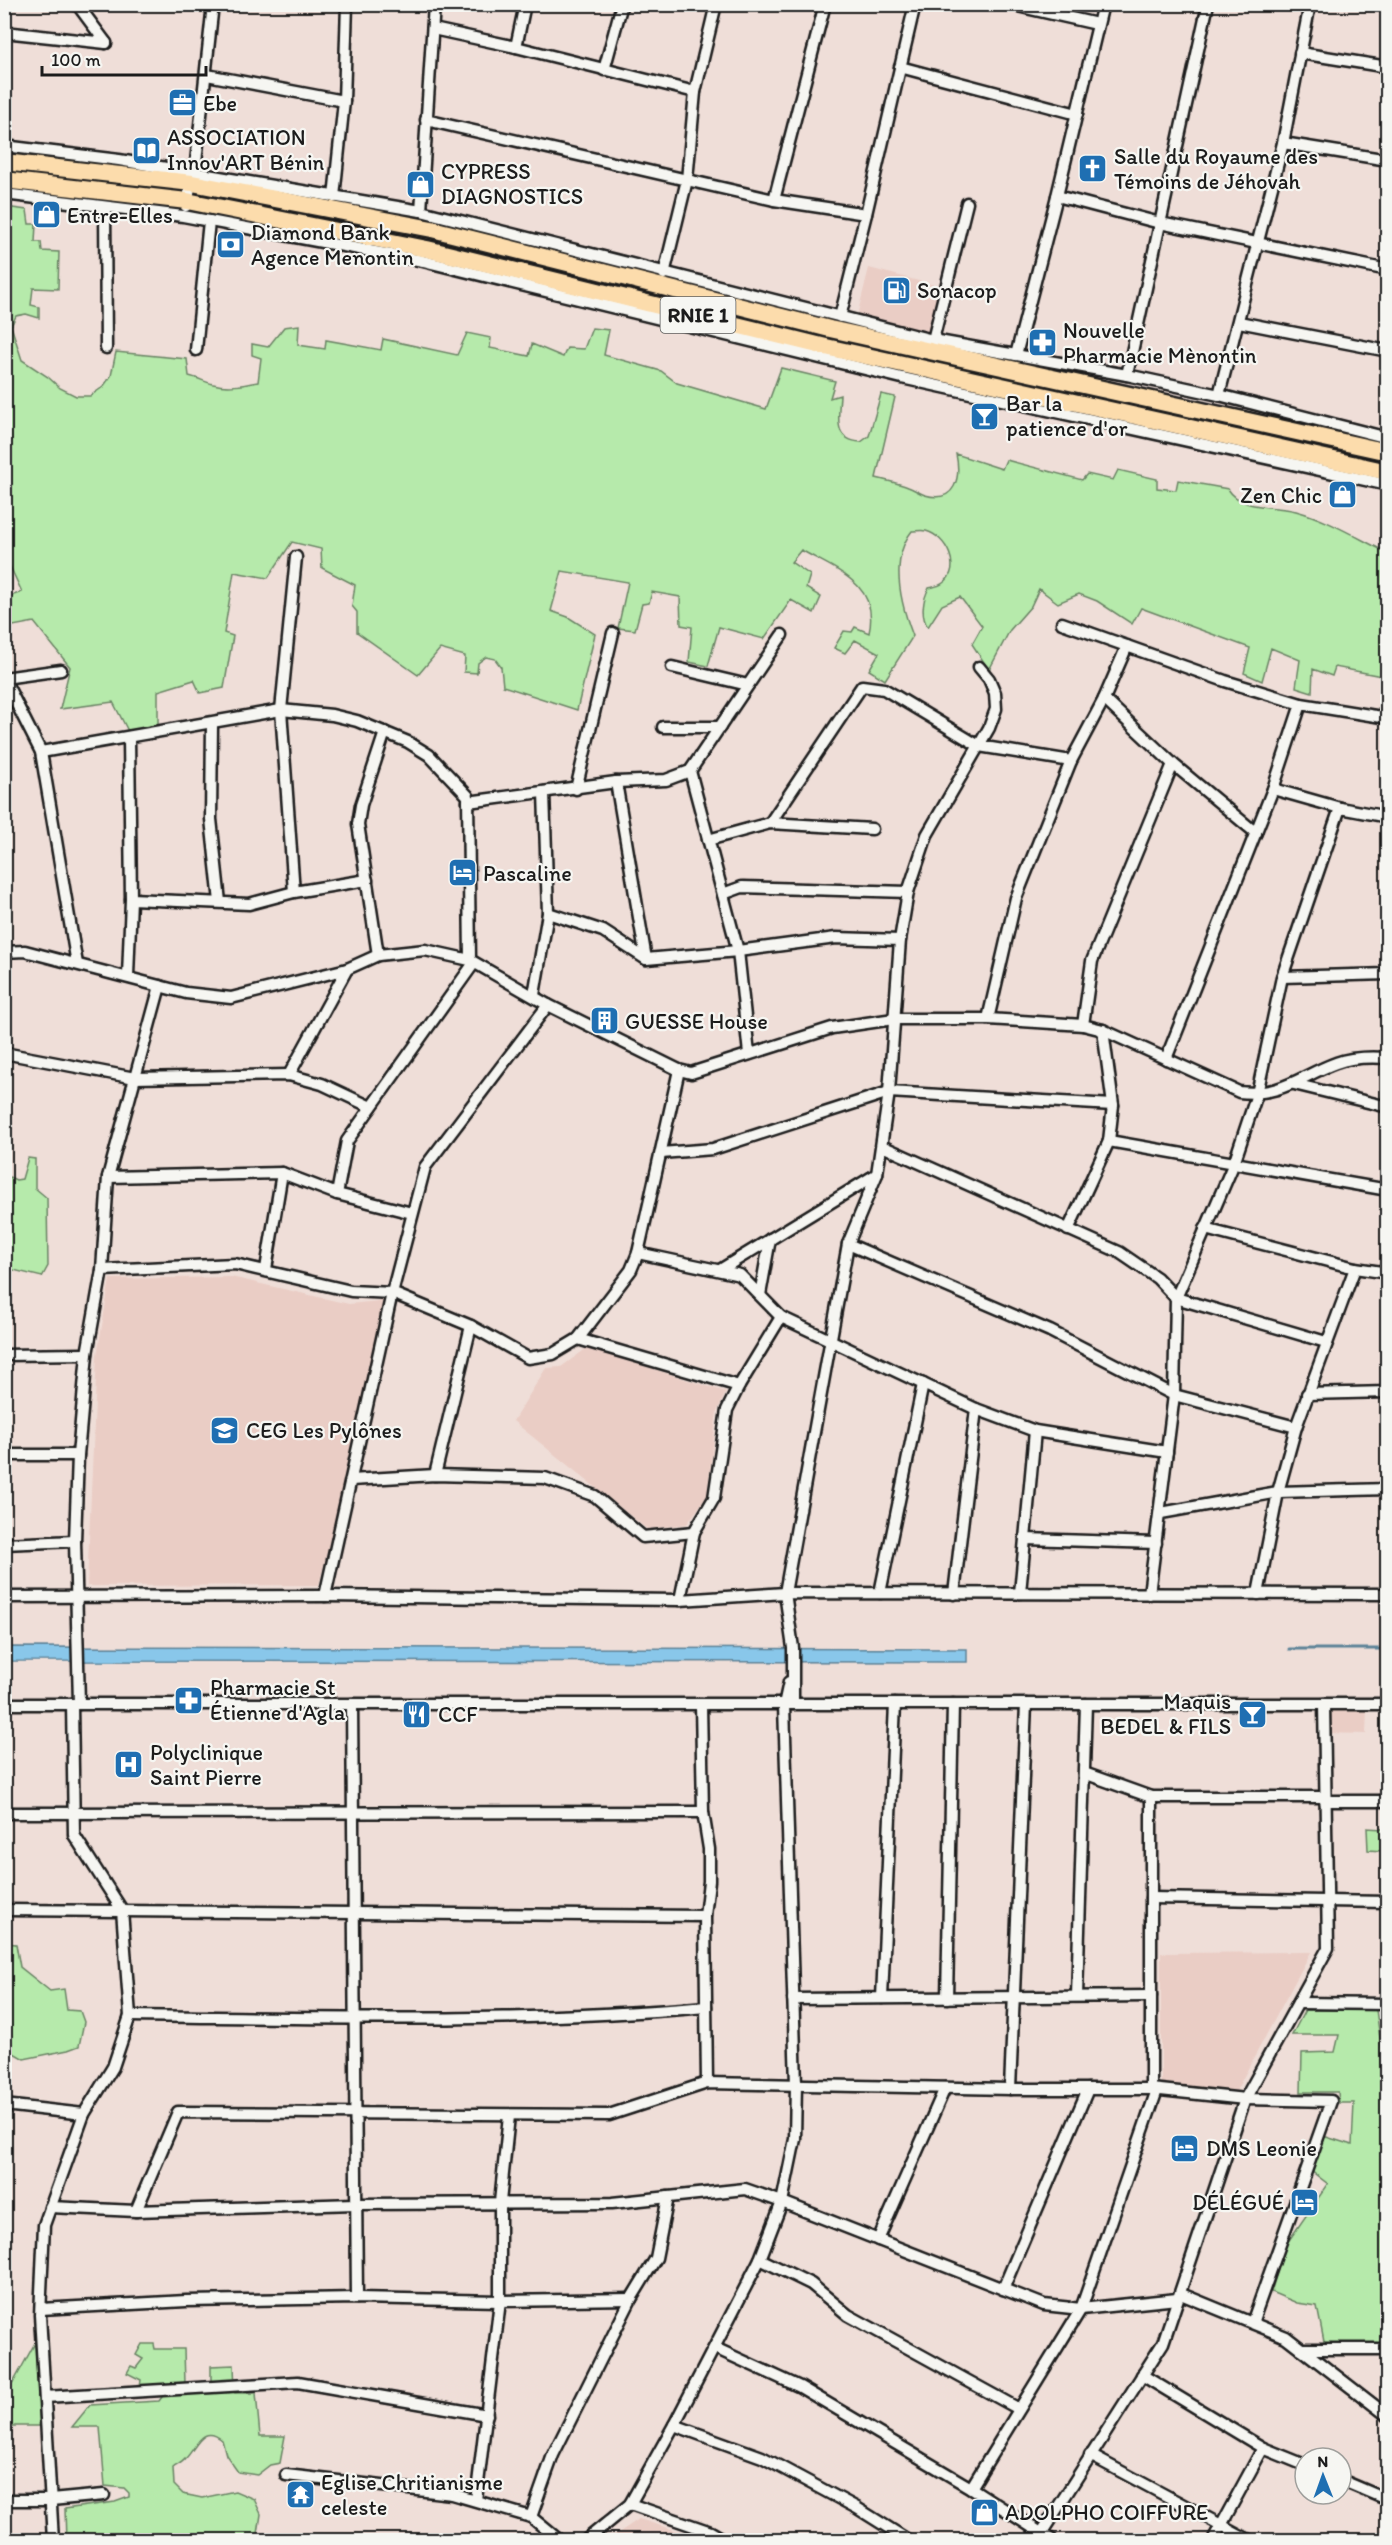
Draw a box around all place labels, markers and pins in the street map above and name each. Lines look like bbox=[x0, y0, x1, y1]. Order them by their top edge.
office icon: Ebe bbox=[166, 87, 198, 119]
place label: Ebe bbox=[203, 90, 237, 117]
place label: ASSOCIATION Innov'ART Bénin bbox=[167, 124, 325, 176]
library icon: ASSOCIATION Innov'ART Bénin bbox=[130, 134, 162, 166]
place label: Salle du Royaume des Témoins de Jéhovah bbox=[1114, 143, 1318, 195]
church icon: Salle du Royaume des Témoins de Jéhovah bbox=[1077, 153, 1109, 185]
place label: CYPRESS DIAGNOSTICS bbox=[441, 158, 583, 210]
shop icon: CYPRESS DIAGNOSTICS bbox=[404, 168, 436, 200]
shop icon: Entre-Elles bbox=[30, 199, 62, 231]
place label: Entre-Elles bbox=[67, 202, 173, 229]
place label: Diamond Bank Agence Menontin bbox=[251, 219, 414, 271]
bank icon: Diamond Bank Agence Menontin bbox=[214, 229, 246, 261]
fuel station icon: Sonacop bbox=[880, 274, 912, 306]
place label: Sonacop bbox=[917, 277, 997, 304]
place label: Nouvelle Pharmacie Mènontin bbox=[1063, 317, 1257, 369]
pharmacy icon: Nouvelle Pharmacie Mènontin bbox=[1026, 327, 1058, 359]
place label: Bar la patience d'or bbox=[1006, 390, 1128, 442]
bar icon: Bar la patience d'or bbox=[969, 400, 1001, 432]
shop icon: Zen Chic bbox=[1327, 479, 1359, 511]
place label: Zen Chic bbox=[1240, 482, 1322, 509]
hotel icon: Pascaline bbox=[446, 857, 478, 889]
place label: Pascaline bbox=[483, 860, 572, 887]
building icon: GUESSE House bbox=[588, 1005, 620, 1037]
place label: GUESSE House bbox=[625, 1008, 768, 1035]
school or university icon: CEG Les Pylônes bbox=[209, 1414, 241, 1446]
place label: CEG Les Pylônes bbox=[246, 1417, 402, 1444]
place label: Pharmacie St Étienne d'Agla bbox=[210, 1674, 346, 1726]
pharmacy icon: Pharmacie St Étienne d'Agla bbox=[173, 1684, 205, 1716]
place label: Maquis BEDEL & FILS bbox=[1100, 1688, 1231, 1740]
restaurant icon: CCF bbox=[401, 1698, 433, 1730]
bar icon: Maquis BEDEL & FILS bbox=[1236, 1698, 1268, 1730]
place label: CCF bbox=[438, 1701, 478, 1728]
place label: Polyclinique Saint Pierre bbox=[150, 1739, 263, 1791]
hospital icon: Polyclinique Saint Pierre bbox=[113, 1749, 145, 1781]
hotel icon: DMS Leonie bbox=[1169, 2132, 1201, 2164]
place label: DMS Leonie bbox=[1206, 2135, 1317, 2162]
hotel icon: DÉLÉGUÉ bbox=[1289, 2186, 1321, 2218]
place label: DÉLÉGUÉ bbox=[1192, 2189, 1284, 2216]
place label: Eglise Chritianisme celeste bbox=[321, 2469, 503, 2521]
temple icon: Eglise Chritianisme celeste bbox=[284, 2479, 316, 2511]
shop icon: ADOLPHO COIFFURE bbox=[968, 2496, 1000, 2528]
place label: ADOLPHO COIFFURE bbox=[1005, 2499, 1208, 2526]

